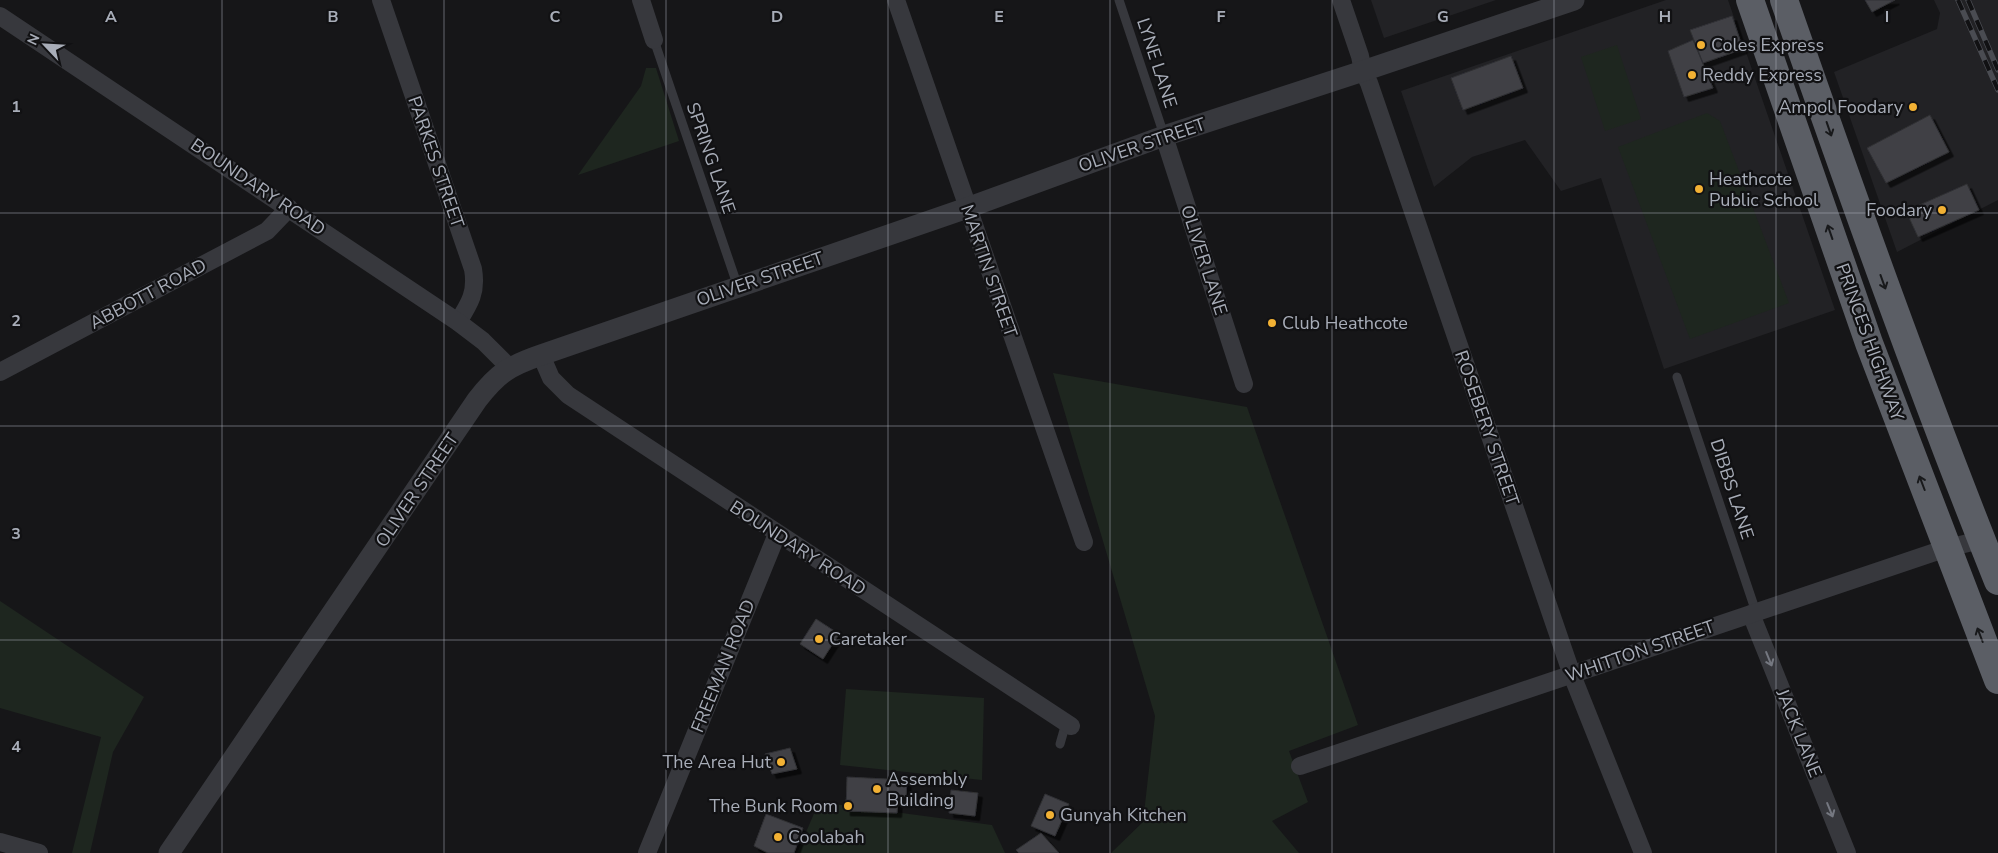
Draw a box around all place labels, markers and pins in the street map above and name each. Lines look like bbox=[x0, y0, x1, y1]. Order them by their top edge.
place label: Coles Express bbox=[1711, 33, 1824, 57]
marker: Coles Express bbox=[1695, 39, 1707, 51]
place label: Reddy Express bbox=[1702, 63, 1822, 87]
marker: Reddy Express bbox=[1686, 69, 1698, 81]
place label: Ampol Foodary bbox=[1778, 95, 1904, 119]
marker: Ampol Foodary bbox=[1907, 101, 1919, 113]
place label: Heathcote Public School bbox=[1709, 167, 1819, 212]
marker: Heathcote Public School bbox=[1693, 183, 1705, 195]
place label: Foodary bbox=[1866, 198, 1933, 222]
marker: Foodary bbox=[1936, 204, 1948, 216]
place label: Club Heathcote bbox=[1282, 311, 1408, 335]
marker: Club Heathcote bbox=[1266, 317, 1278, 329]
place label: Caretaker bbox=[829, 627, 907, 651]
marker: Caretaker bbox=[813, 633, 825, 645]
place label: The Area Hut bbox=[662, 750, 772, 774]
marker: The Area Hut bbox=[775, 756, 787, 768]
place label: Assembly Building bbox=[887, 767, 968, 812]
marker: Assembly Building bbox=[871, 783, 883, 795]
place label: The Bunk Room bbox=[709, 794, 838, 818]
marker: The Bunk Room bbox=[842, 800, 854, 812]
place label: Gunyah Kitchen bbox=[1060, 803, 1187, 827]
marker: Gunyah Kitchen bbox=[1044, 809, 1056, 821]
place label: Coolabah bbox=[788, 825, 865, 849]
marker: Coolabah bbox=[772, 831, 784, 843]

